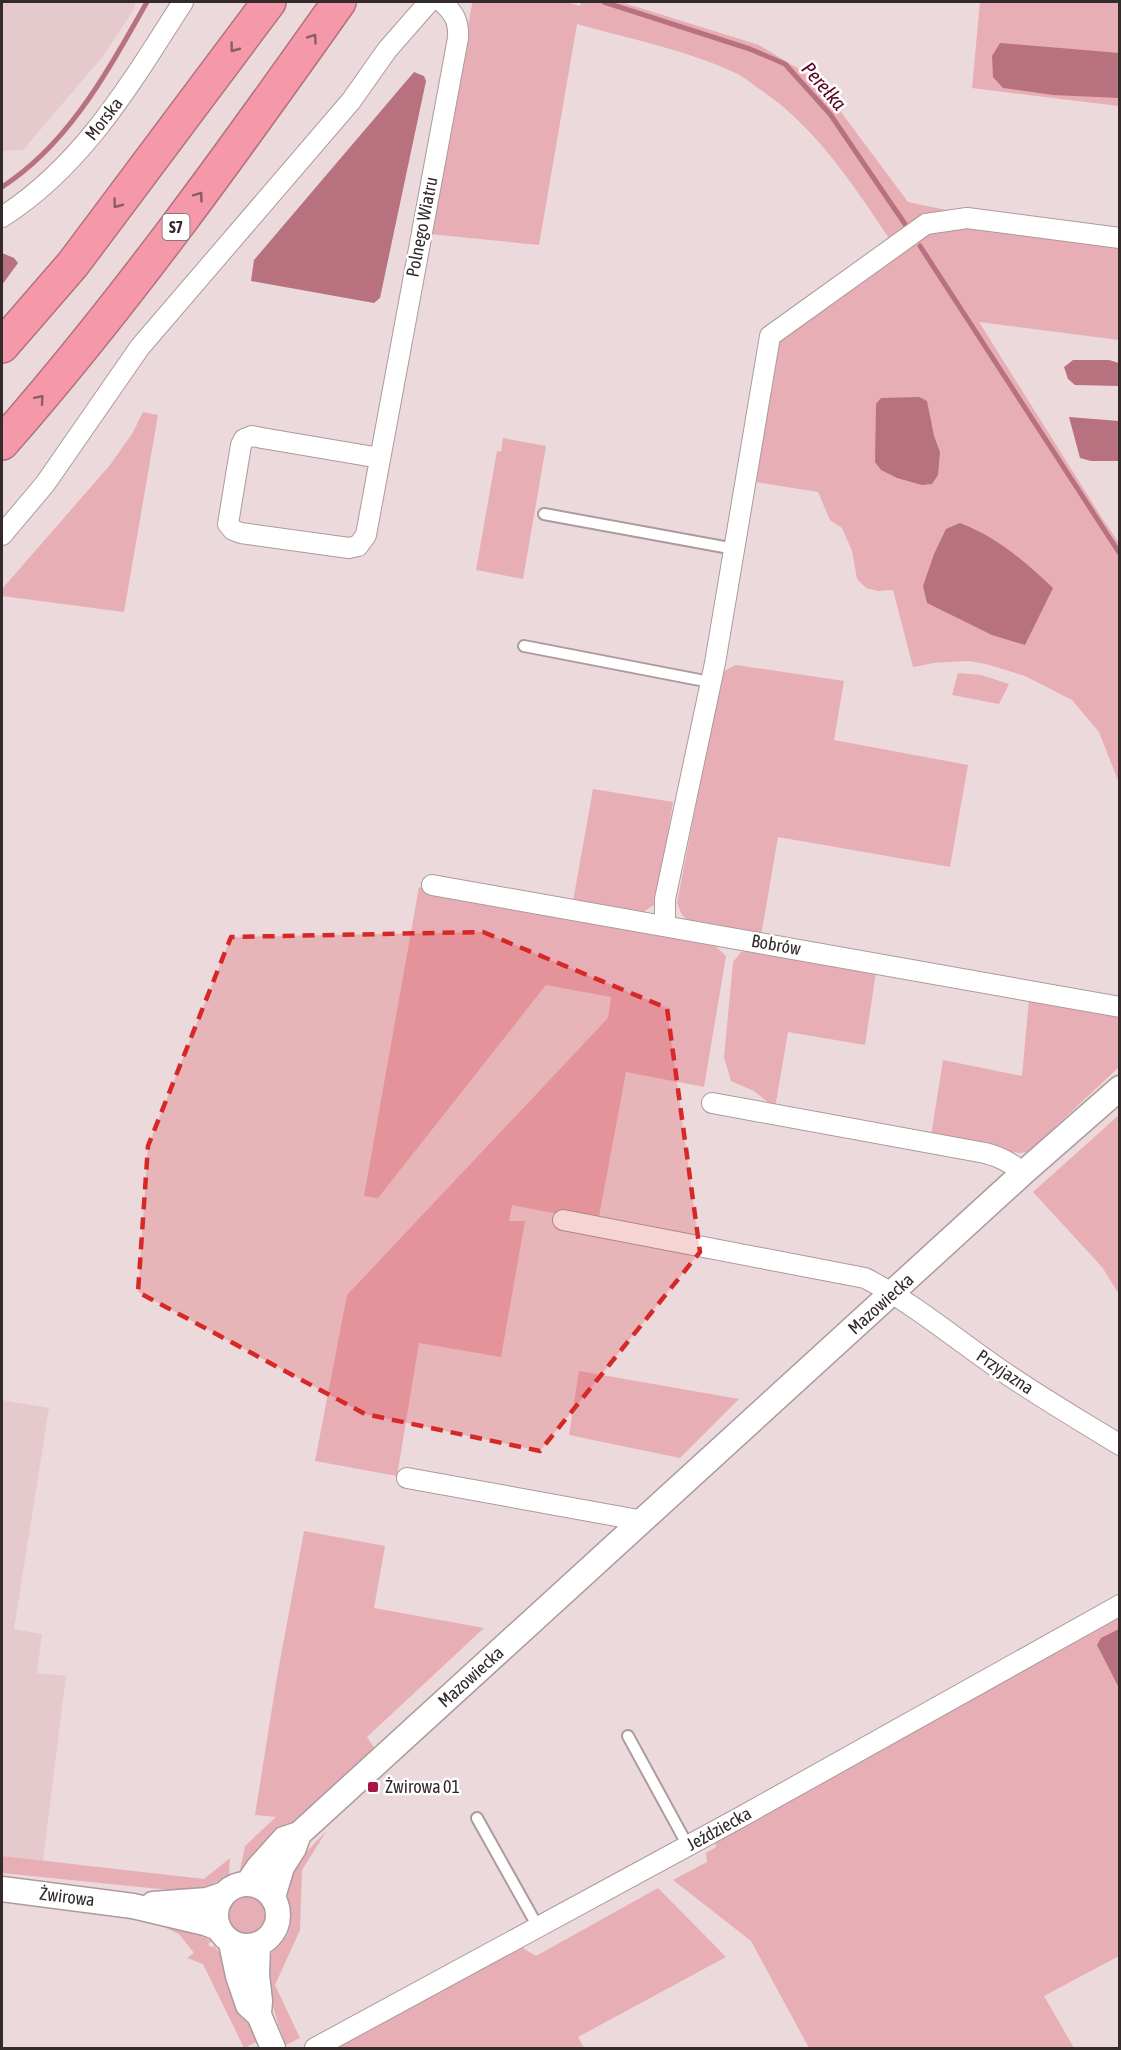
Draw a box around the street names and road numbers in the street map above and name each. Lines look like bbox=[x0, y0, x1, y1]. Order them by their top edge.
street label: Morska bbox=[80, 93, 127, 144]
street label: Polnego Wiatru bbox=[401, 175, 442, 279]
road number: S7 bbox=[162, 214, 190, 240]
street label: Bobrów bbox=[750, 930, 803, 959]
street label: Mazowiecka bbox=[844, 1269, 918, 1339]
street label: Przyjazna bbox=[973, 1345, 1038, 1398]
street label: Mazowiecka bbox=[434, 1642, 508, 1712]
street label: Jeździecka bbox=[683, 1802, 755, 1855]
street label: Żwirowa bbox=[38, 1883, 96, 1910]

